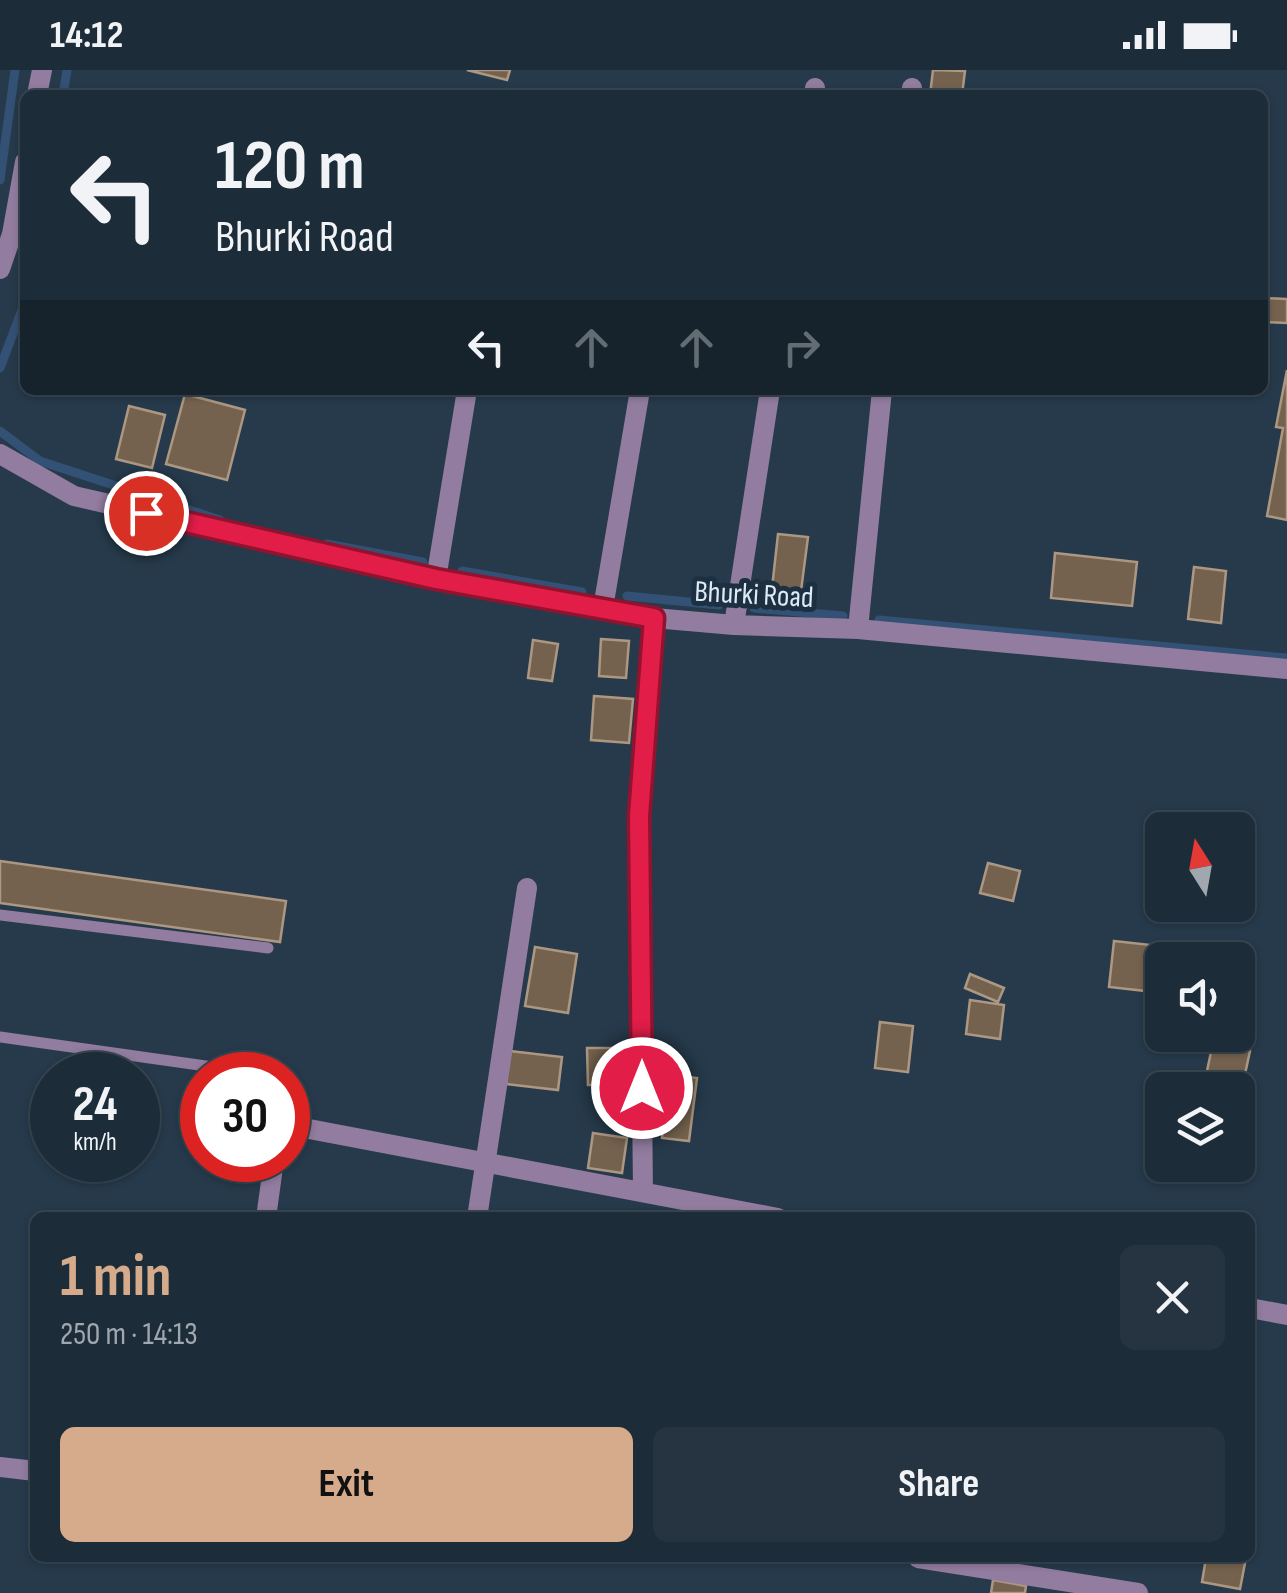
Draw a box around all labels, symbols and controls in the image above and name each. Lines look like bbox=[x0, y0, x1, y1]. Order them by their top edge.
text: 14:12 bbox=[50, 13, 123, 58]
text: 120 m bbox=[215, 125, 365, 209]
icon: left bbox=[50, 130, 180, 260]
text: Bhurki Road bbox=[215, 210, 394, 265]
icon: left bbox=[459, 320, 514, 375]
icon: ahead bbox=[564, 320, 619, 375]
icon: ahead bbox=[669, 320, 724, 375]
icon: right bbox=[774, 320, 829, 375]
pin bbox=[104, 471, 189, 556]
icon: arrive bbox=[119, 486, 174, 541]
street label: Bhurki Road bbox=[694, 574, 814, 616]
north arrow bbox=[1145, 812, 1255, 922]
map controls bbox=[1145, 812, 1255, 1182]
button: sound bbox=[1145, 942, 1255, 1052]
position arrow bbox=[590, 1036, 694, 1140]
speed limit sign: 30 bbox=[180, 1052, 310, 1182]
button: layers bbox=[1145, 1072, 1255, 1182]
text: 24 bbox=[73, 1075, 117, 1135]
text: km/h bbox=[73, 1127, 117, 1158]
text: 1 min bbox=[60, 1241, 172, 1313]
button: close bbox=[1120, 1245, 1225, 1350]
text: 250 m · 14:13 bbox=[60, 1315, 198, 1354]
button: Exit bbox=[60, 1427, 633, 1542]
button: Share bbox=[653, 1427, 1225, 1542]

